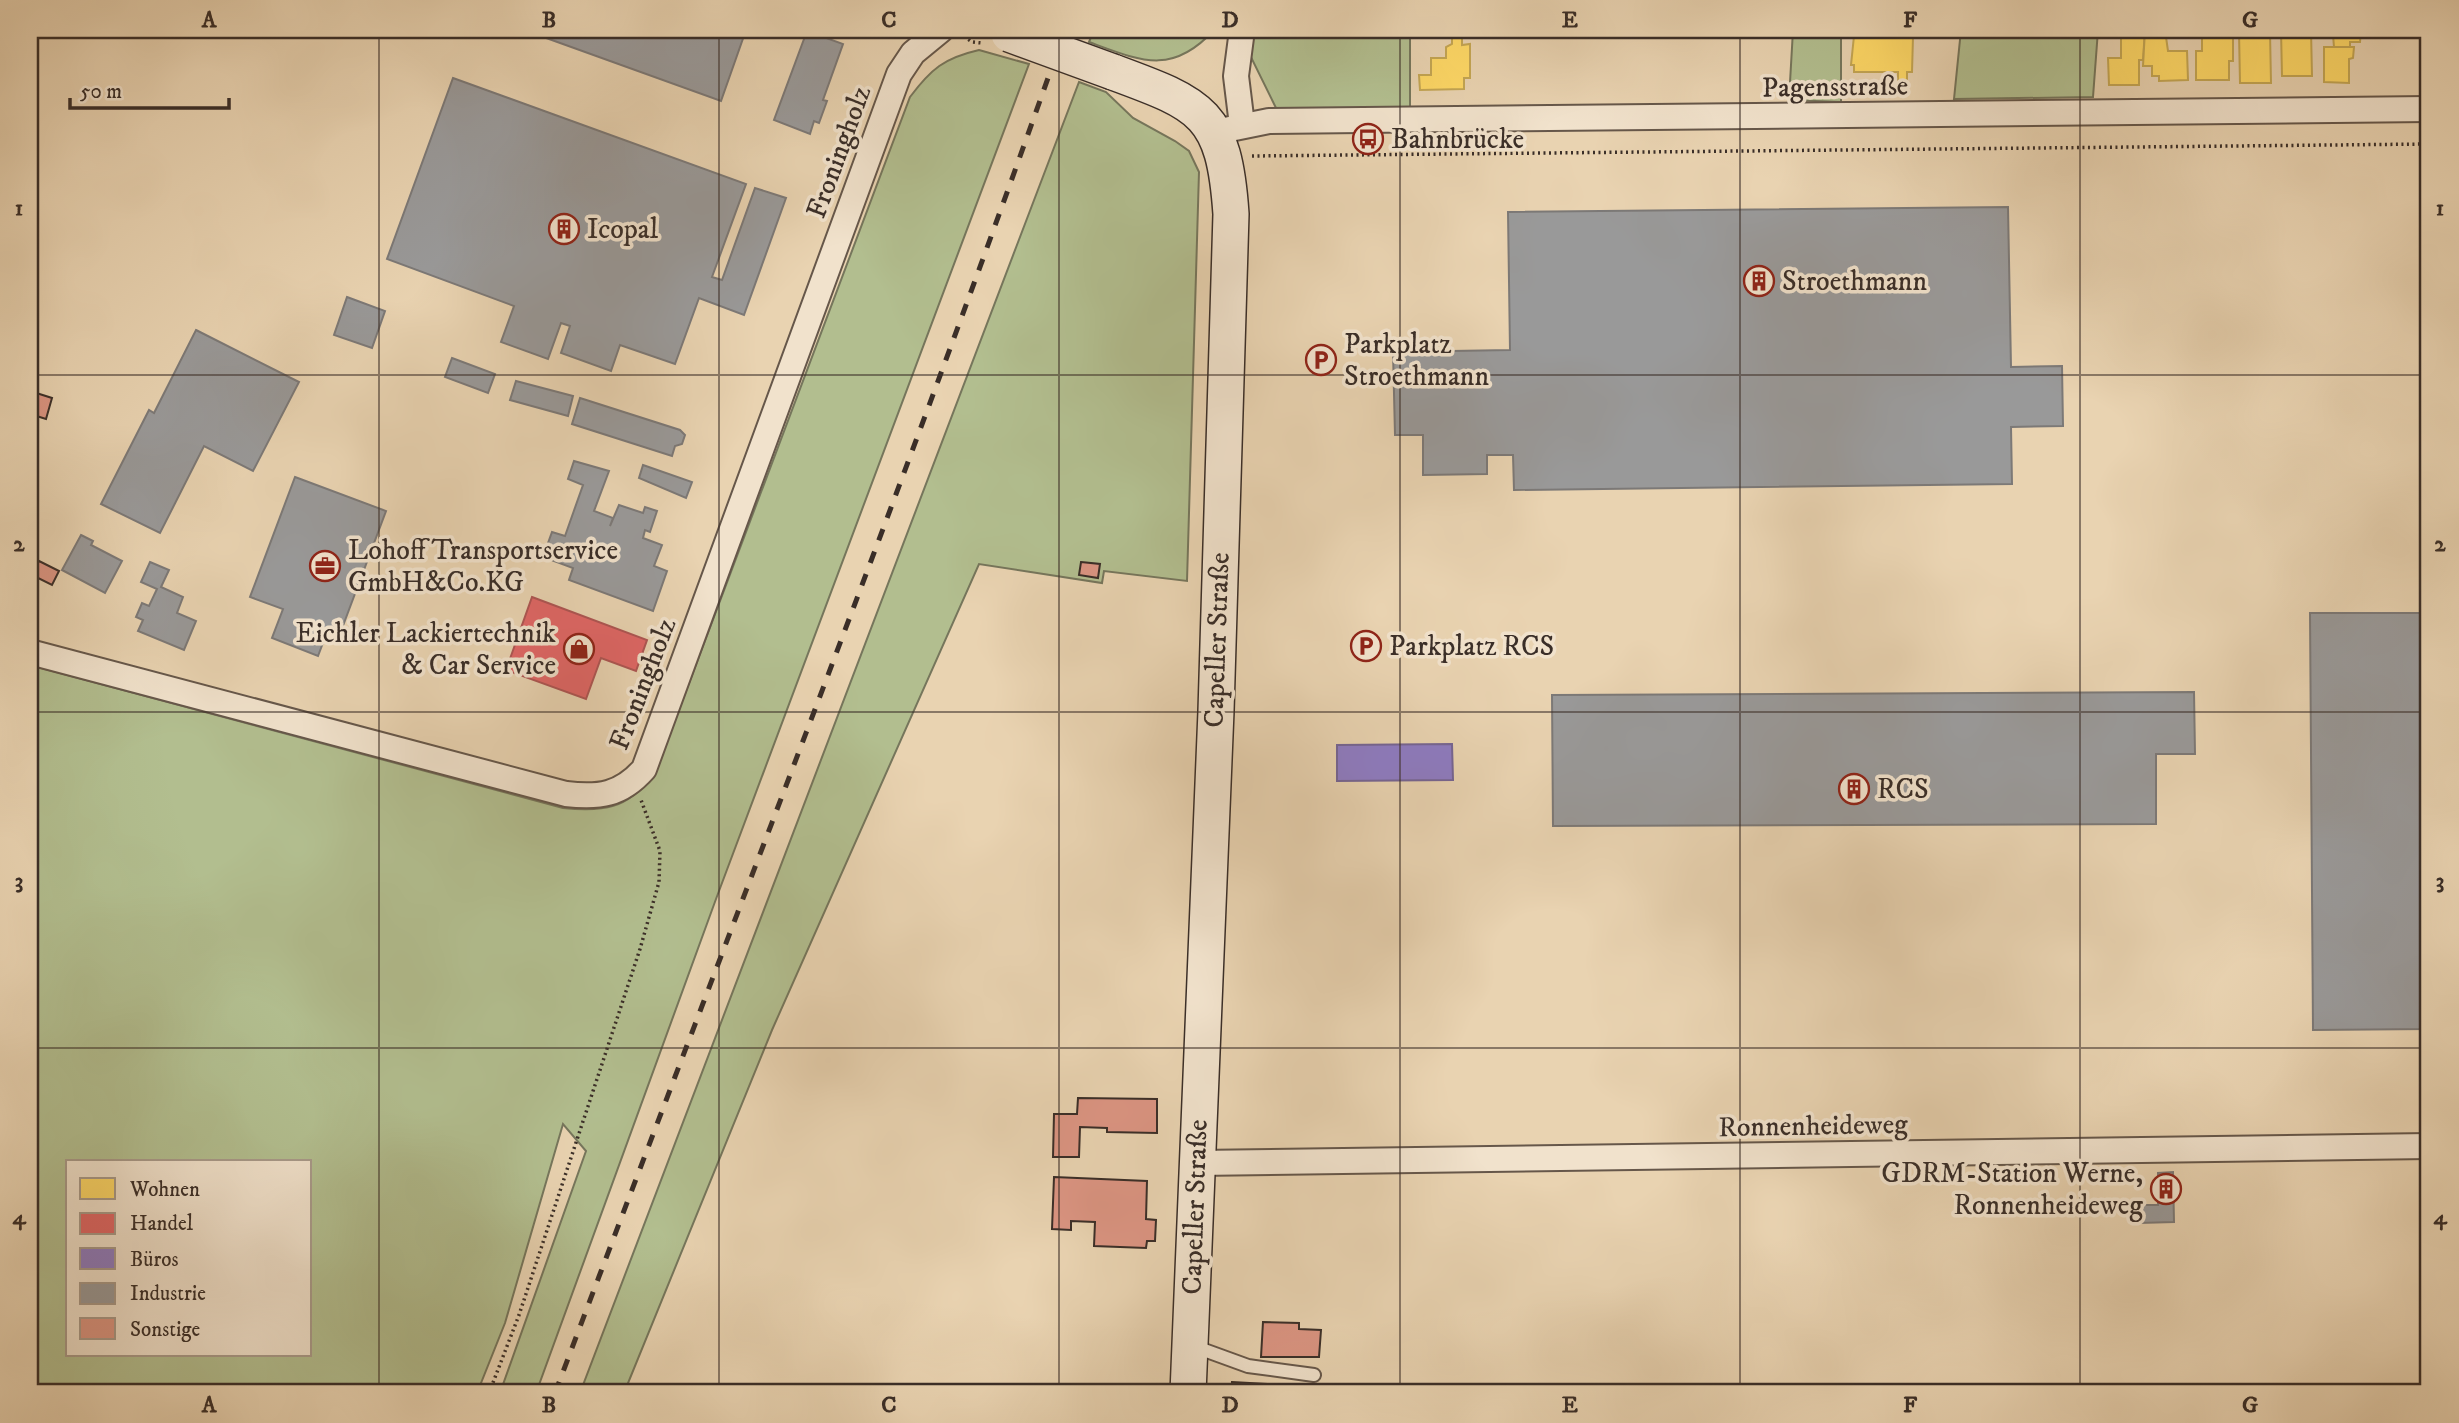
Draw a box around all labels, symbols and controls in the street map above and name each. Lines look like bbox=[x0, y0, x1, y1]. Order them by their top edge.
text: A bbox=[201, 6, 218, 35]
text: B bbox=[542, 6, 556, 35]
text: C bbox=[881, 6, 897, 35]
text: D bbox=[1221, 6, 1239, 35]
text: E bbox=[1562, 6, 1578, 35]
text: F bbox=[1903, 6, 1918, 35]
text: G bbox=[2242, 6, 2258, 35]
scale bar bbox=[70, 66, 229, 110]
street label: Pagensstraße bbox=[1761, 68, 1909, 106]
text: 50 m bbox=[80, 79, 122, 105]
street label: Froningholz bbox=[799, 81, 879, 223]
bus stop icon: Bahnbrücke bbox=[1351, 122, 1385, 156]
place label: Bahnbrücke bbox=[1391, 122, 1524, 157]
text: 1 bbox=[15, 194, 23, 223]
text: 1 bbox=[2436, 194, 2444, 223]
building icon: Icopal bbox=[547, 212, 581, 246]
place label: Icopal bbox=[587, 212, 659, 247]
building icon: Stroethmann bbox=[1742, 264, 1776, 298]
place label: Stroethmann bbox=[1782, 264, 1927, 299]
place label: Parkplatz Stroethmann bbox=[1344, 327, 1489, 394]
parking icon: Parkplatz Stroethmann bbox=[1304, 343, 1338, 377]
text: 2 bbox=[13, 530, 25, 559]
text: 2 bbox=[2434, 530, 2446, 559]
place label: Lohoff Transportservice GmbH&Co.KG bbox=[348, 533, 618, 600]
office icon: Lohoff Transportservice GmbH&Co.KG bbox=[308, 549, 342, 583]
street label: Capeller Straße bbox=[1196, 552, 1238, 728]
street label: Froningholz bbox=[602, 613, 684, 755]
place label: Eichler Lackiertechnik & Car Service bbox=[296, 616, 556, 683]
parking icon: Parkplatz RCS bbox=[1349, 629, 1383, 663]
place label: Parkplatz RCS bbox=[1389, 629, 1554, 664]
shop icon: Eichler Lackiertechnik & Car Service bbox=[562, 632, 596, 666]
building icon: RCS bbox=[1837, 772, 1871, 806]
place label: RCS bbox=[1877, 772, 1929, 807]
text: 3 bbox=[15, 867, 23, 896]
text: 3 bbox=[2436, 867, 2444, 896]
street label: Ronnenheideweg bbox=[1718, 1107, 1908, 1145]
street label: Capeller Straße bbox=[1174, 1119, 1216, 1295]
place label: GDRM-Station Werne, Ronnenheideweg bbox=[1881, 1156, 2143, 1223]
legend bbox=[66, 1160, 312, 1356]
building icon: GDRM-Station Werne, Ronnenheideweg bbox=[2149, 1172, 2183, 1206]
text: Wohnen bbox=[129, 1177, 200, 1203]
text: 4 bbox=[12, 1203, 27, 1232]
text: 4 bbox=[2433, 1203, 2448, 1232]
text: Handel bbox=[130, 1211, 194, 1237]
text: Büros bbox=[130, 1247, 178, 1273]
text: Industrie bbox=[130, 1281, 206, 1307]
text: Sonstige bbox=[130, 1317, 201, 1343]
text: A bbox=[201, 1391, 218, 1420]
text: B bbox=[542, 1391, 556, 1420]
text: C bbox=[881, 1391, 897, 1420]
text: D bbox=[1221, 1391, 1239, 1420]
text: E bbox=[1562, 1391, 1578, 1420]
text: F bbox=[1903, 1391, 1918, 1420]
text: G bbox=[2242, 1391, 2258, 1420]

